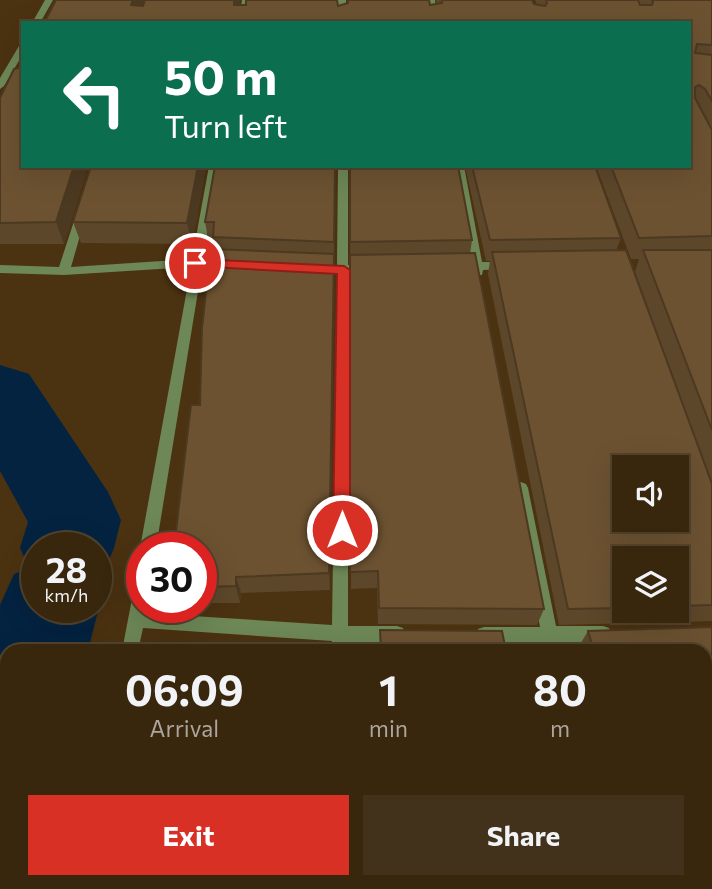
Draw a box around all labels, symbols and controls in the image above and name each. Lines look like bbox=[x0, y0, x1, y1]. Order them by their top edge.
text: 50 m bbox=[164, 45, 277, 105]
icon: left bbox=[49, 49, 140, 140]
text: Turn left bbox=[164, 105, 288, 145]
pin bbox=[165, 233, 225, 293]
icon: arrive bbox=[176, 244, 214, 282]
map controls bbox=[612, 455, 689, 623]
button: sound bbox=[612, 455, 689, 532]
position arrow bbox=[305, 493, 379, 567]
speed limit sign: 30 bbox=[126, 532, 217, 623]
button: layers bbox=[612, 546, 689, 623]
text: 28 bbox=[46, 547, 87, 590]
text: km/h bbox=[45, 584, 88, 606]
text: 06:09 bbox=[125, 663, 244, 715]
text: 1 bbox=[379, 663, 398, 715]
text: 80 bbox=[533, 663, 587, 715]
text: Arrival bbox=[150, 714, 219, 742]
text: min bbox=[369, 714, 408, 742]
text: m bbox=[550, 714, 570, 742]
button: Exit bbox=[28, 795, 349, 875]
button: Share bbox=[363, 795, 684, 875]

